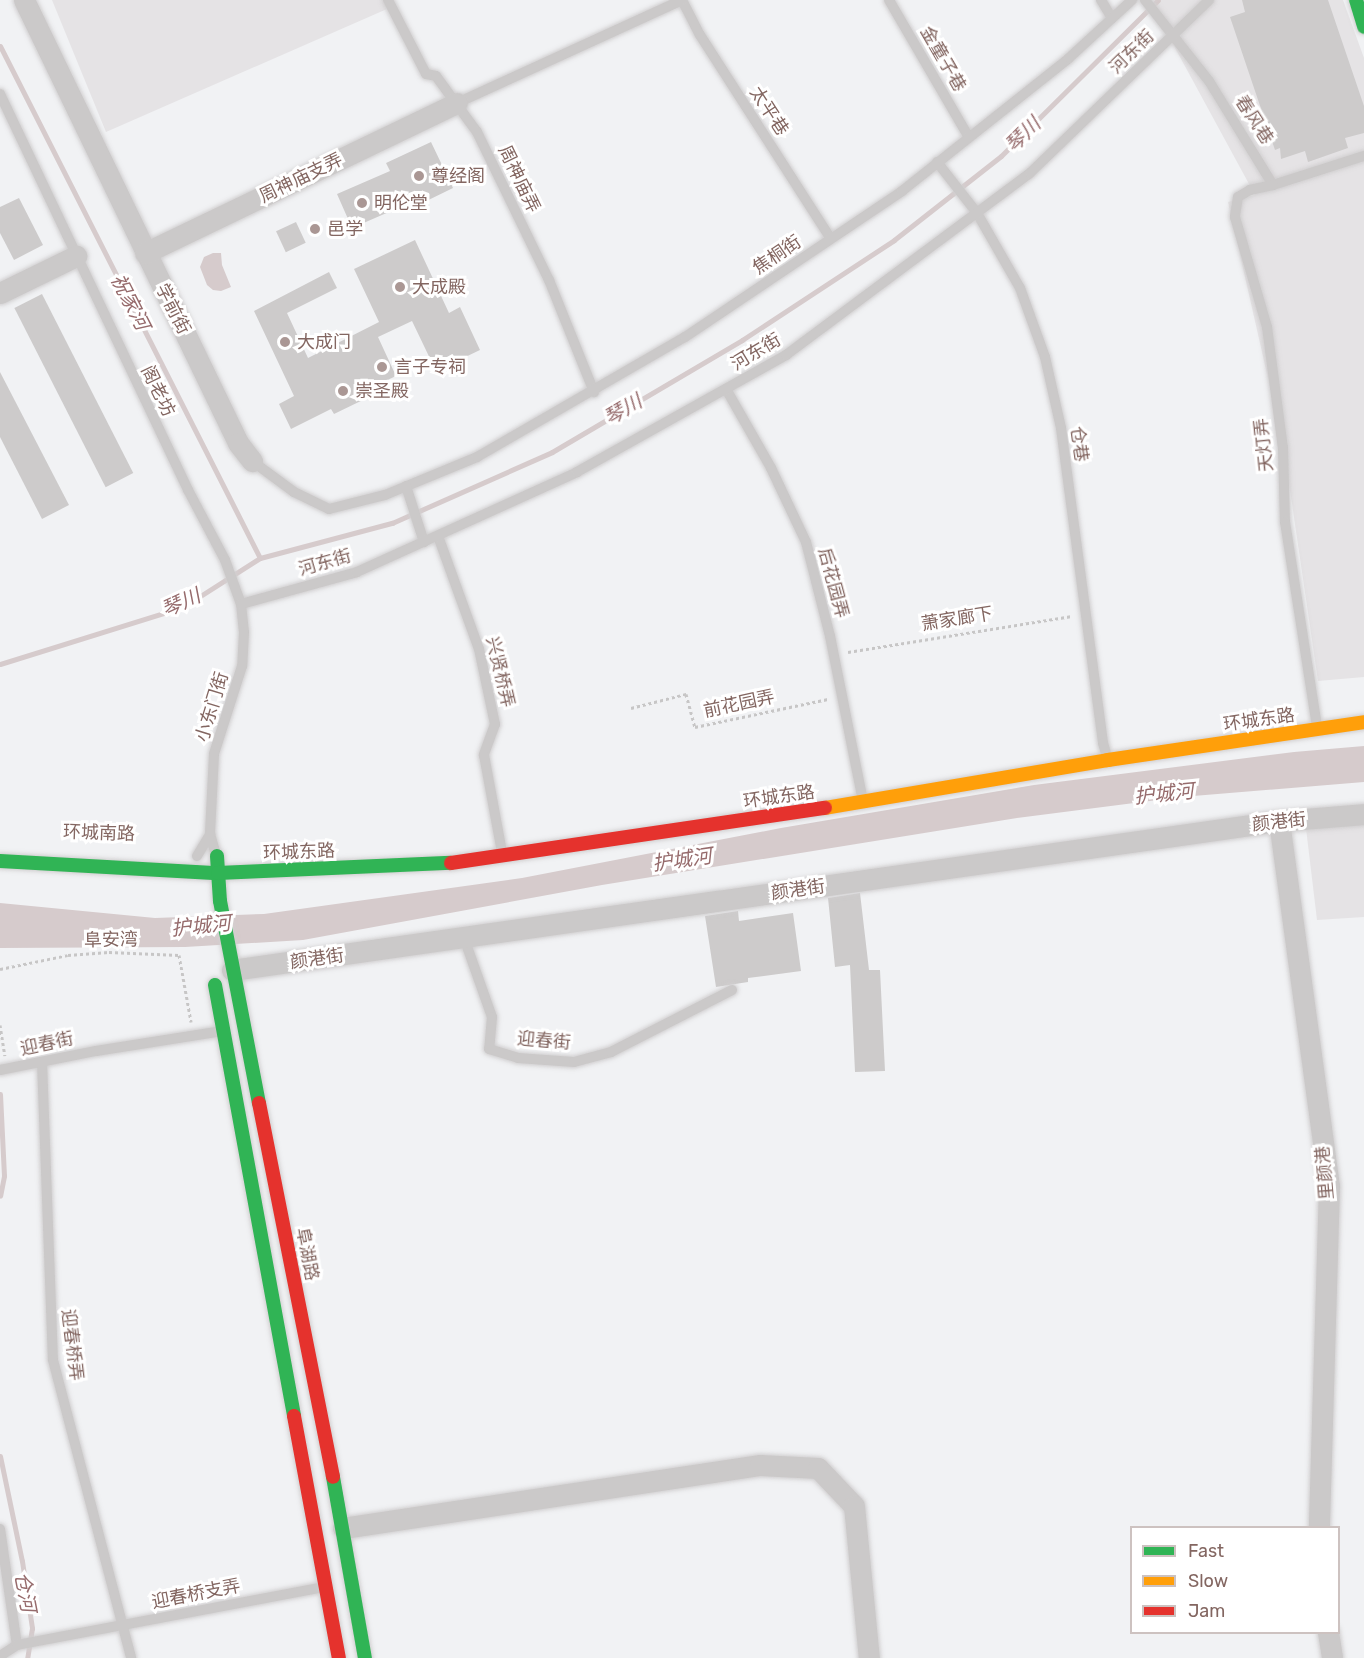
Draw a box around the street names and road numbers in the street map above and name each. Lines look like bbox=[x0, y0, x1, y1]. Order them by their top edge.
street label: 金童子巷 bbox=[916, 22, 970, 96]
street label: 河东街 bbox=[1105, 25, 1159, 79]
street label: 太平巷 bbox=[745, 82, 793, 140]
street label: 春风巷 bbox=[1230, 91, 1278, 149]
street label: 周神庙弄 bbox=[494, 142, 544, 216]
street label: 周神庙支弄 bbox=[256, 149, 346, 207]
street label: 焦桐街 bbox=[749, 231, 805, 279]
street label: 学前街 bbox=[151, 280, 195, 338]
street label: 河东街 bbox=[727, 329, 785, 375]
street label: 阁老坊 bbox=[136, 362, 180, 420]
street label: 天灯弄 bbox=[1250, 417, 1278, 473]
street label: 仓巷 bbox=[1066, 425, 1092, 463]
street label: 河东街 bbox=[296, 545, 354, 581]
street label: 后花园弄 bbox=[813, 545, 853, 621]
street label: 萧家廊下 bbox=[920, 603, 994, 635]
street label: 兴贤桥弄 bbox=[481, 634, 519, 710]
street label: 小东门街 bbox=[191, 669, 233, 745]
street label: 前花园弄 bbox=[702, 686, 776, 722]
street label: 环城东路 bbox=[1222, 704, 1296, 736]
street label: 环城东路 bbox=[742, 781, 816, 813]
street label: 颜港街 bbox=[1251, 808, 1307, 836]
street label: 环城南路 bbox=[63, 821, 135, 845]
street label: 环城东路 bbox=[263, 840, 335, 864]
street label: 颜港街 bbox=[770, 876, 826, 904]
street label: 阜安湾 bbox=[84, 929, 138, 951]
street label: 颜港街 bbox=[289, 945, 345, 973]
street label: 迎春街 bbox=[18, 1028, 76, 1060]
street label: 迎春街 bbox=[516, 1028, 572, 1054]
street label: 里颜港 bbox=[1312, 1145, 1338, 1201]
street label: 阜湖路 bbox=[291, 1225, 323, 1283]
street label: 迎春桥弄 bbox=[57, 1308, 87, 1382]
street label: 迎春桥支弄 bbox=[150, 1575, 242, 1613]

